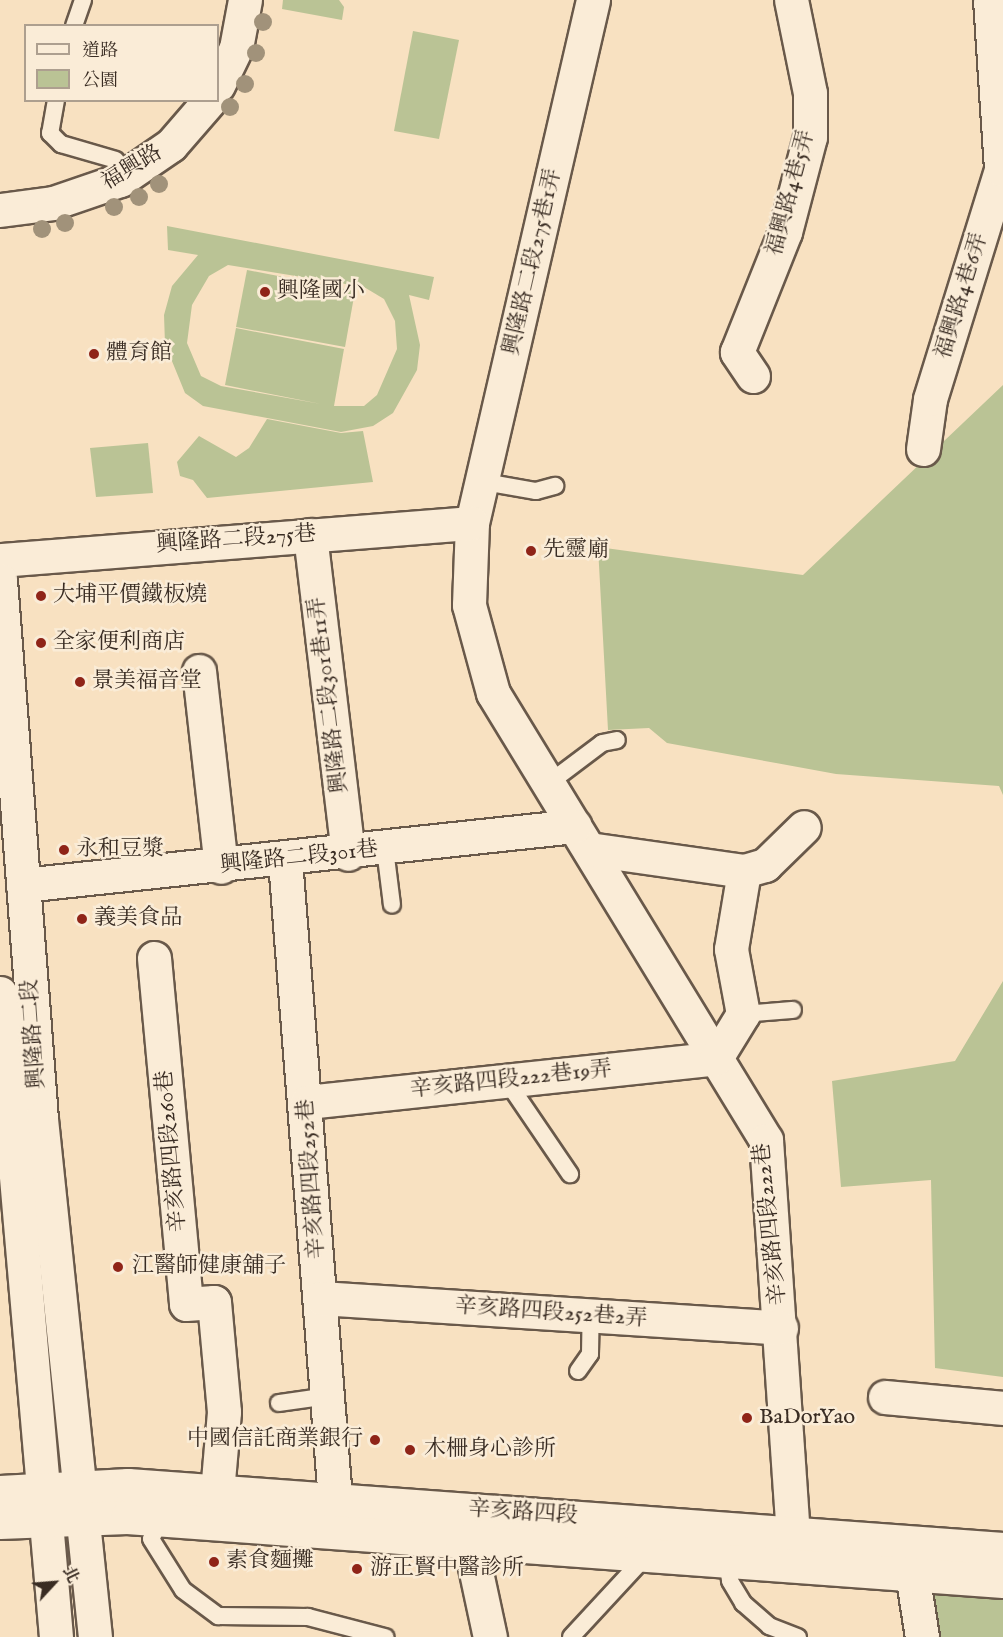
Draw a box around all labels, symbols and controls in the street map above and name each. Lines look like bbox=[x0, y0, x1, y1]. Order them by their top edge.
legend bbox=[24, 24, 219, 102]
text: 道路 bbox=[82, 40, 118, 63]
text: 公園 bbox=[82, 70, 118, 93]
street label: 福興路4巷5弄 bbox=[762, 127, 820, 259]
street label: 福興路 bbox=[97, 140, 167, 196]
street label: 興隆路二段275巷1弄 bbox=[499, 166, 567, 358]
street label: 福興路4巷6弄 bbox=[930, 230, 994, 362]
place label: 興隆國小 bbox=[277, 279, 365, 305]
marker: 興隆國小 bbox=[258, 285, 272, 299]
place label: 體育館 bbox=[106, 341, 172, 367]
marker: 體育館 bbox=[87, 347, 101, 361]
street label: 興隆路二段275巷 bbox=[155, 521, 317, 559]
place label: 先靈廟 bbox=[543, 538, 609, 564]
marker: 先靈廟 bbox=[524, 544, 538, 558]
place label: 大埔平價鐵板燒 bbox=[53, 583, 207, 609]
marker: 大埔平價鐵板燒 bbox=[34, 589, 48, 603]
street label: 興隆路二段301巷11弄 bbox=[304, 595, 354, 795]
place label: 全家便利商店 bbox=[53, 630, 185, 656]
marker: 全家便利商店 bbox=[34, 636, 48, 650]
place label: 景美福音堂 bbox=[92, 669, 202, 695]
marker: 景美福音堂 bbox=[73, 675, 87, 689]
place label: 永和豆漿 bbox=[76, 837, 164, 863]
street label: 興隆路二段301巷 bbox=[219, 837, 379, 879]
marker: 永和豆漿 bbox=[57, 843, 71, 857]
place label: 義美食品 bbox=[94, 906, 182, 932]
marker: 義美食品 bbox=[75, 912, 89, 926]
street label: 興隆路二段 bbox=[17, 978, 51, 1090]
street label: 辛亥路四段222巷19弄 bbox=[409, 1056, 613, 1104]
street label: 辛亥路四段260巷 bbox=[152, 1069, 192, 1233]
street label: 辛亥路四段252巷 bbox=[293, 1098, 331, 1260]
street label: 辛亥路四段222巷 bbox=[749, 1142, 793, 1306]
place label: 江醫師健康舖子 bbox=[132, 1254, 286, 1280]
marker: 江醫師健康舖子 bbox=[109, 1258, 127, 1276]
street label: 辛亥路四段252巷2弄 bbox=[454, 1293, 648, 1333]
place label: BaDorYao bbox=[759, 1405, 855, 1431]
marker: BaDorYao bbox=[740, 1411, 754, 1425]
place label: 中國信託商業銀行 bbox=[187, 1427, 363, 1453]
marker: 中國信託商業銀行 bbox=[368, 1433, 382, 1447]
place label: 木柵身心診所 bbox=[424, 1437, 556, 1463]
marker: 木柵身心診所 bbox=[401, 1441, 419, 1459]
street label: 辛亥路四段 bbox=[467, 1496, 579, 1530]
place label: 素食麵攤 bbox=[226, 1549, 314, 1575]
north arrow bbox=[24, 1553, 84, 1613]
marker: 素食麵攤 bbox=[207, 1555, 221, 1569]
place label: 游正賢中醫診所 bbox=[370, 1556, 524, 1582]
marker: 游正賢中醫診所 bbox=[348, 1560, 366, 1578]
text: 北 bbox=[58, 1564, 83, 1587]

